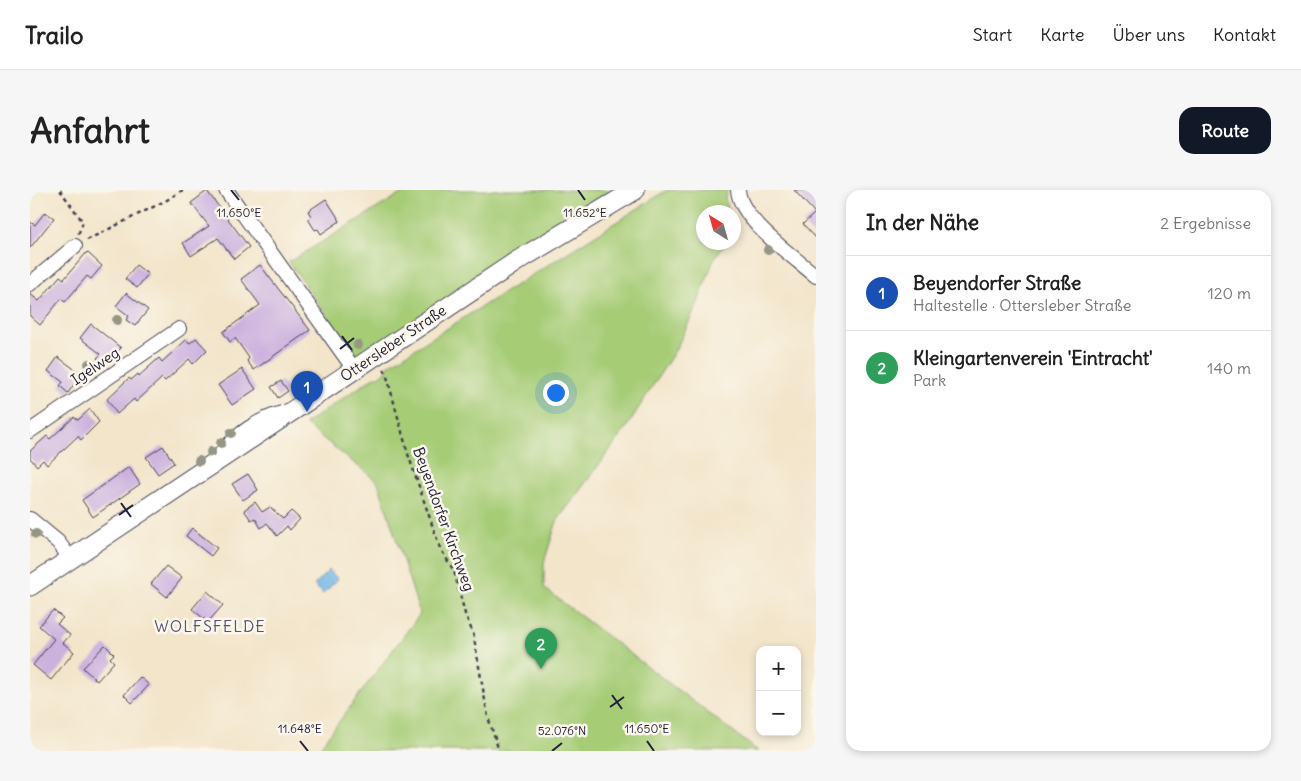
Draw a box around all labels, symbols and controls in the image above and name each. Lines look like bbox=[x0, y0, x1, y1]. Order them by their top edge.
text: Trailo bbox=[25, 20, 83, 50]
text: Start bbox=[973, 23, 1012, 46]
text: Karte bbox=[1040, 23, 1085, 46]
text: Über uns bbox=[1113, 23, 1185, 46]
text: Kontakt bbox=[1213, 23, 1276, 46]
button: Route bbox=[1179, 107, 1271, 154]
text: Anfahrt bbox=[30, 108, 150, 152]
text: 11.650°E bbox=[217, 205, 261, 220]
text: 11.652°E bbox=[563, 205, 607, 220]
north arrow bbox=[696, 205, 741, 250]
text: In der Nähe bbox=[866, 209, 979, 236]
text: 2 Ergebnisse bbox=[1160, 213, 1251, 233]
text: Beyendorfer Straße bbox=[913, 271, 1081, 295]
text: 1 bbox=[879, 283, 885, 303]
text: 120 m bbox=[1208, 283, 1251, 303]
text: Haltestelle · Ottersleber Straße bbox=[913, 295, 1131, 315]
street label: Ottersleber Straße bbox=[336, 300, 450, 386]
street label: Igelweg bbox=[67, 343, 123, 389]
text: Kleingartenverein 'Eintracht' bbox=[913, 346, 1153, 370]
text: 2 bbox=[878, 358, 886, 378]
text: 140 m bbox=[1207, 358, 1251, 378]
text: Park bbox=[913, 370, 946, 390]
pin: 1 bbox=[291, 371, 323, 412]
your location bbox=[543, 380, 569, 406]
street label: Beyendorfer Kirchweg bbox=[409, 444, 479, 594]
district label: WOLFSFELDE bbox=[154, 616, 266, 636]
pin: 2 bbox=[525, 628, 557, 669]
map controls bbox=[756, 646, 801, 736]
button: + bbox=[756, 646, 801, 691]
button: − bbox=[756, 691, 801, 736]
text: 11.648°E bbox=[278, 721, 322, 736]
text: 11.650°E bbox=[625, 721, 669, 736]
text: 52.076°N bbox=[538, 723, 586, 738]

